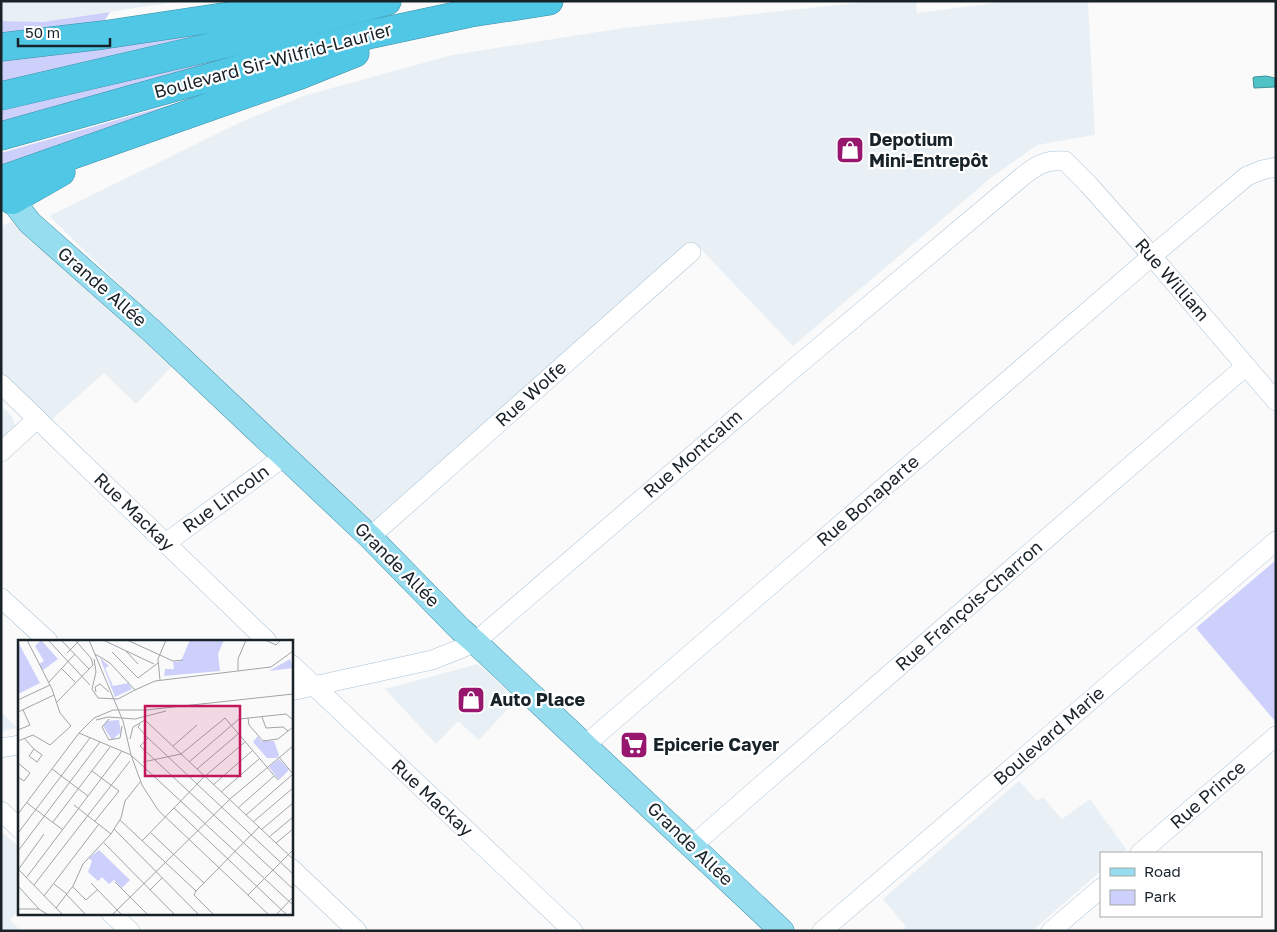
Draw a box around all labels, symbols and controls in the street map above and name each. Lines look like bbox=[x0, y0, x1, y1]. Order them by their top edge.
scale bar bbox=[18, 15, 110, 47]
street label: Boulevard Sir-Wilfrid-Laurier bbox=[151, 18, 394, 102]
text: 50 m bbox=[25, 23, 60, 41]
place label: Depotium Mini-Entrepôt bbox=[869, 128, 988, 171]
shop icon: Depotium Mini-Entrepôt bbox=[835, 135, 865, 165]
street label: Rue William bbox=[1131, 234, 1215, 325]
street label: Grande Allée bbox=[54, 242, 152, 331]
street label: Rue Wolfe bbox=[491, 356, 570, 431]
street label: Rue Montcalm bbox=[638, 404, 746, 502]
street label: Rue Bonaparte bbox=[812, 450, 923, 551]
street label: Rue Lincoln bbox=[178, 460, 273, 537]
street label: Rue Mackay bbox=[90, 468, 179, 555]
street label: Grande Allée bbox=[351, 517, 445, 611]
street label: Rue François-Charron bbox=[890, 535, 1046, 675]
inset map bbox=[18, 640, 292, 914]
street label: Boulevard Marie bbox=[988, 681, 1108, 789]
shop icon: Auto Place bbox=[456, 685, 486, 715]
place label: Auto Place bbox=[490, 688, 586, 710]
supermarket icon: Epicerie Cayer bbox=[619, 730, 649, 760]
place label: Epicerie Cayer bbox=[653, 733, 779, 755]
street label: Rue Mackay bbox=[387, 754, 478, 840]
street label: Rue Prince bbox=[1165, 756, 1250, 833]
street label: Grande Allée bbox=[643, 797, 738, 890]
legend bbox=[1100, 852, 1262, 917]
text: Road bbox=[1144, 862, 1181, 880]
text: Park bbox=[1144, 887, 1177, 905]

